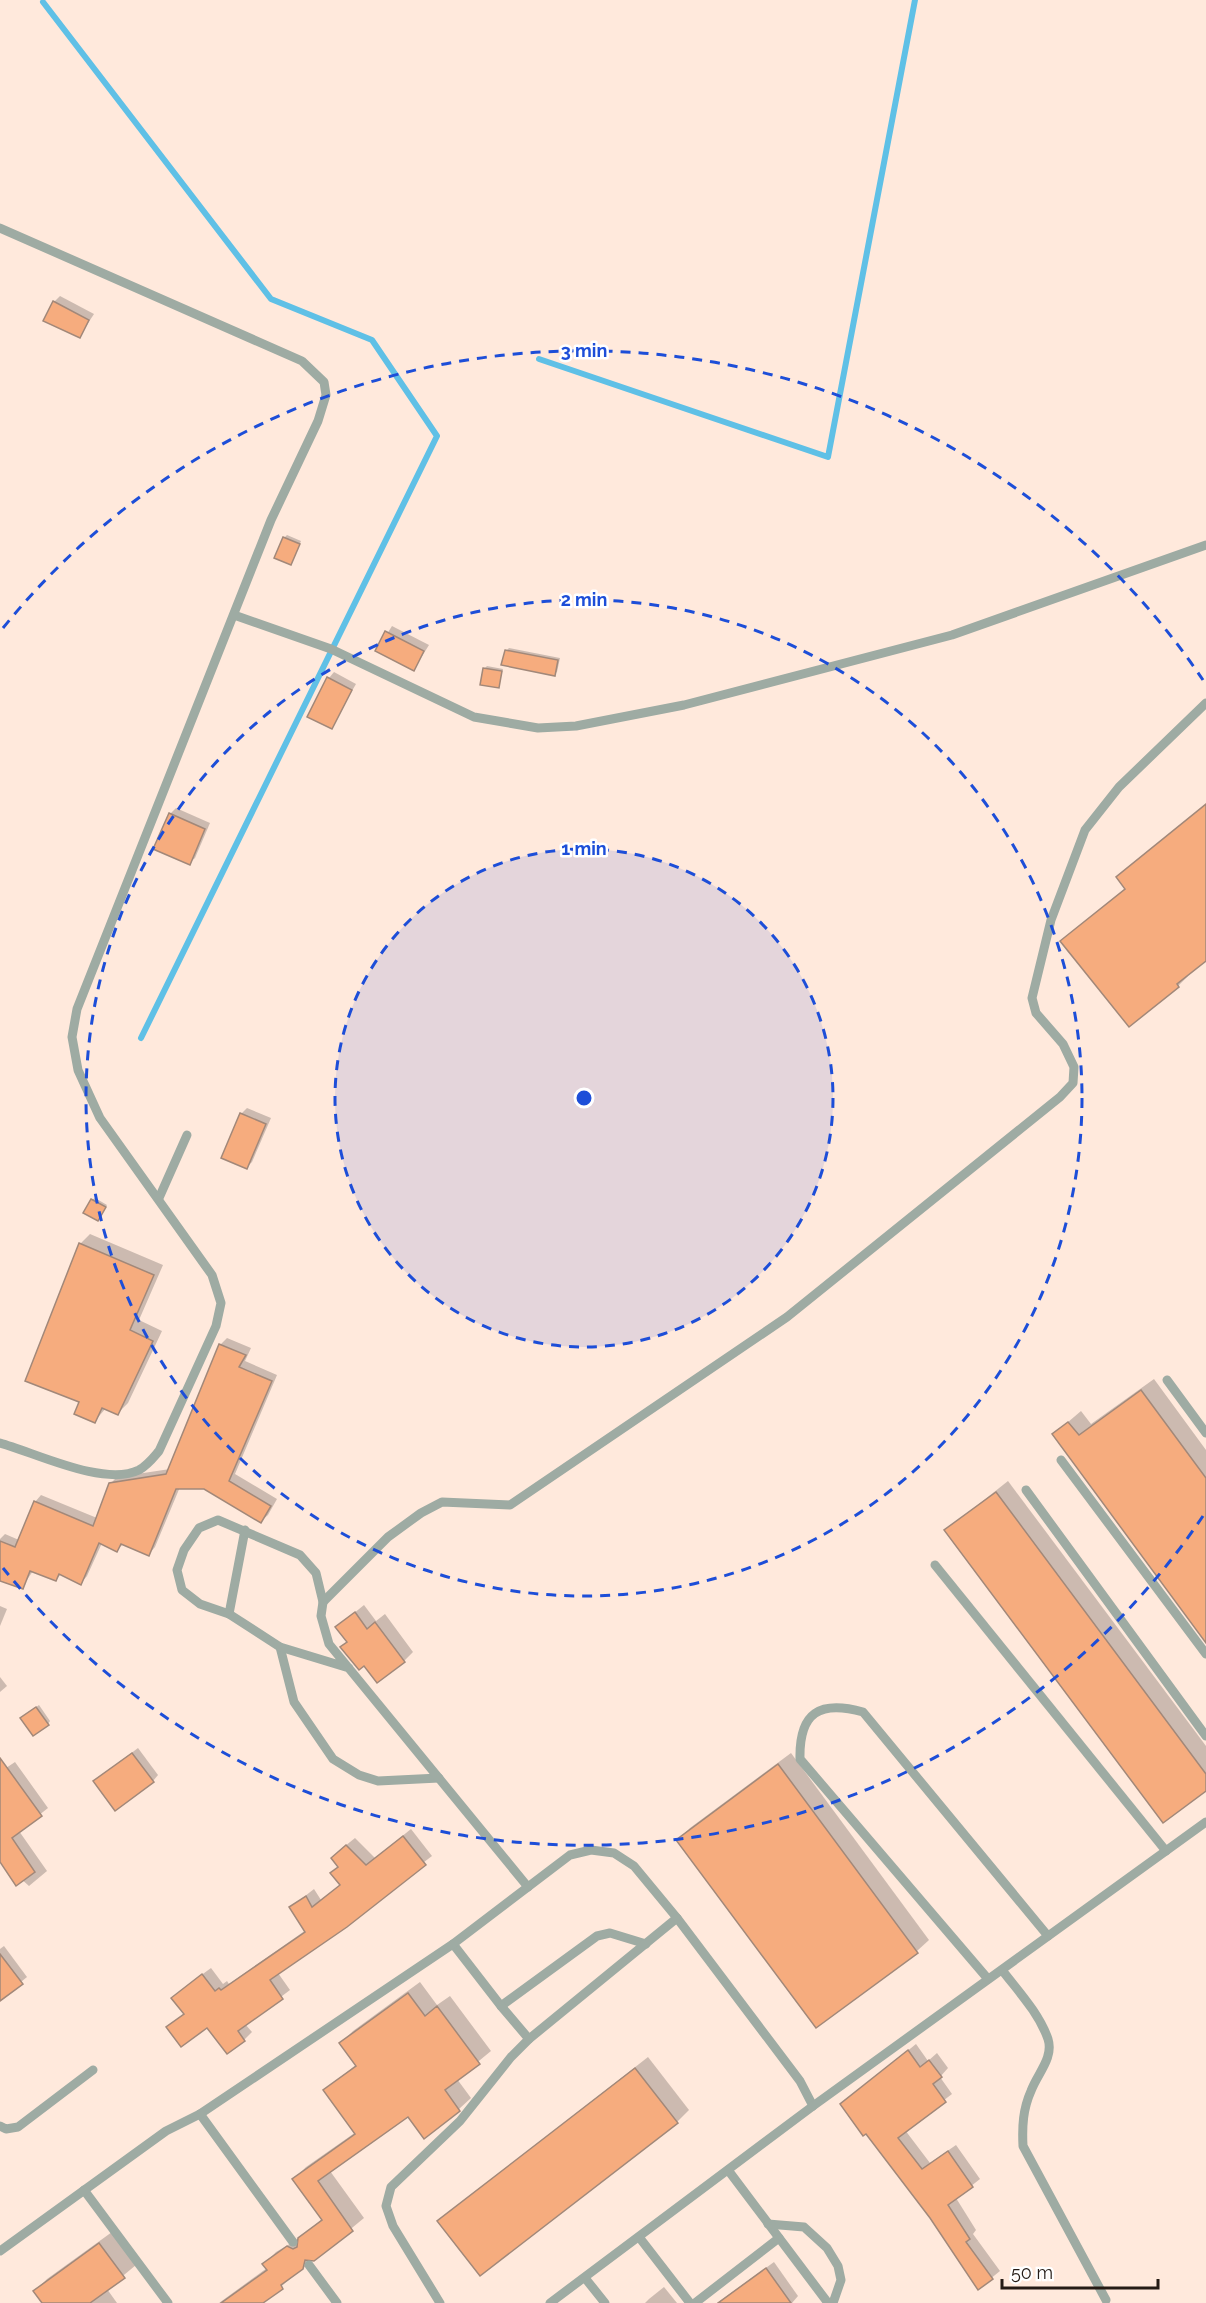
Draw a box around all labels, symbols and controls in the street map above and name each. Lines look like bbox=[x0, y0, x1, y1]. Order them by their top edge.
text: 3 min bbox=[561, 340, 607, 361]
text: 2 min bbox=[561, 589, 607, 610]
text: 1 min bbox=[561, 838, 607, 859]
centre of rings bbox=[574, 1088, 594, 1108]
scale bar bbox=[1002, 2252, 1158, 2290]
text: 50 m bbox=[1011, 2262, 1053, 2283]

